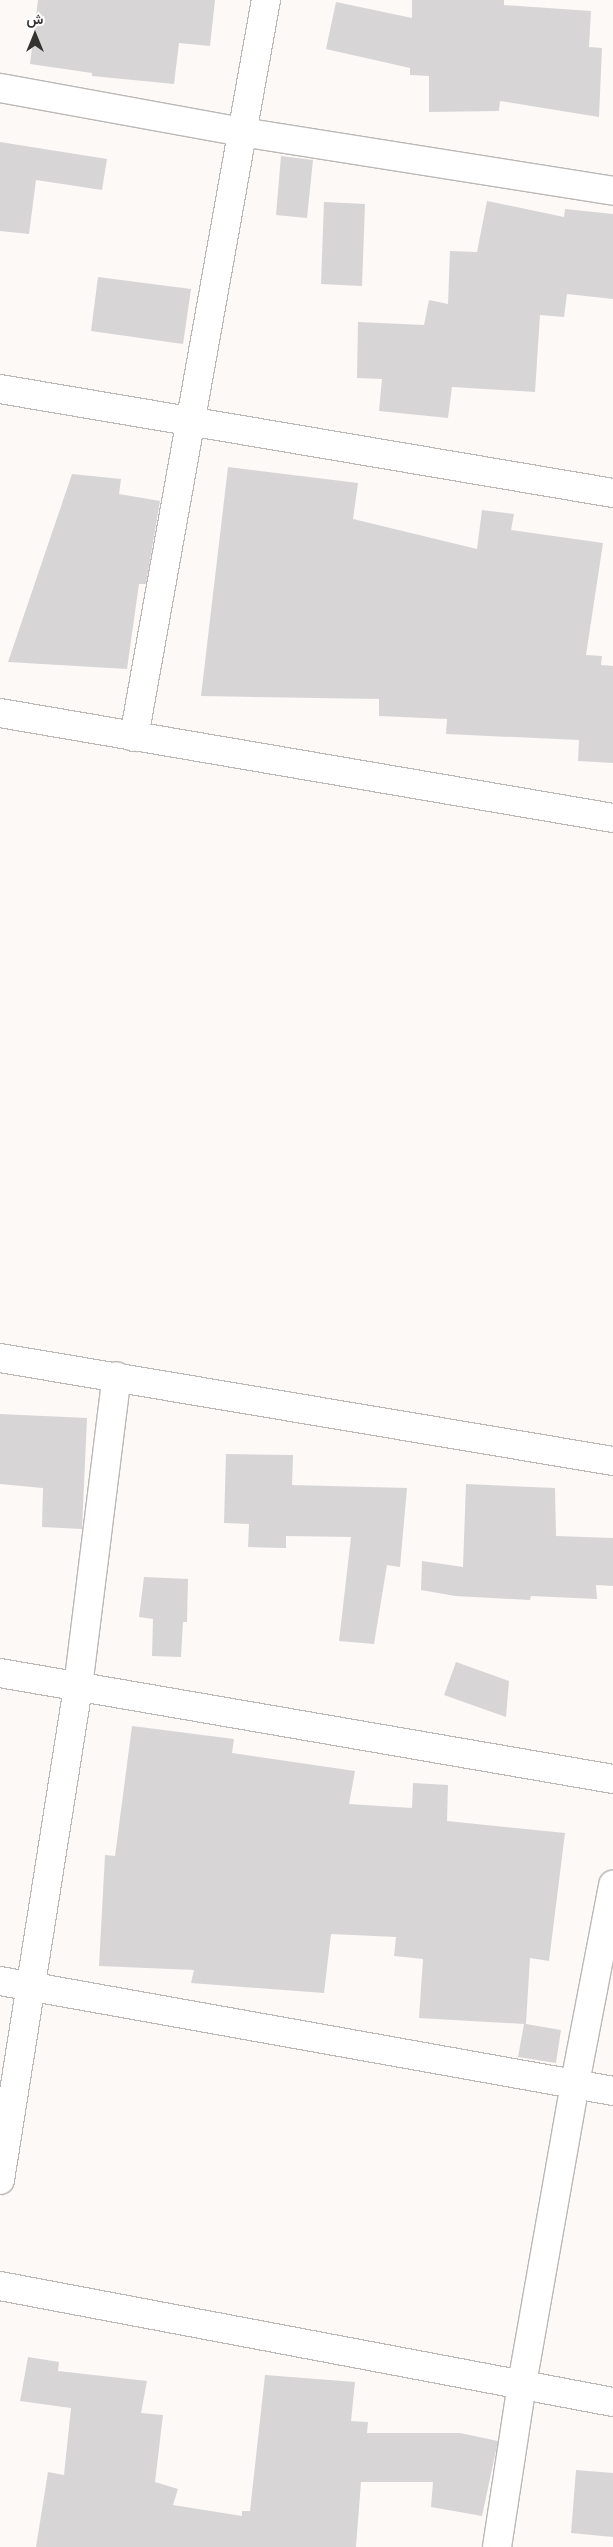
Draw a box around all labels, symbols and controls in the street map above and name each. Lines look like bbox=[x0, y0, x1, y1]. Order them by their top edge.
north arrow bbox=[10, 10, 60, 60]
text: ش bbox=[27, 11, 43, 28]

